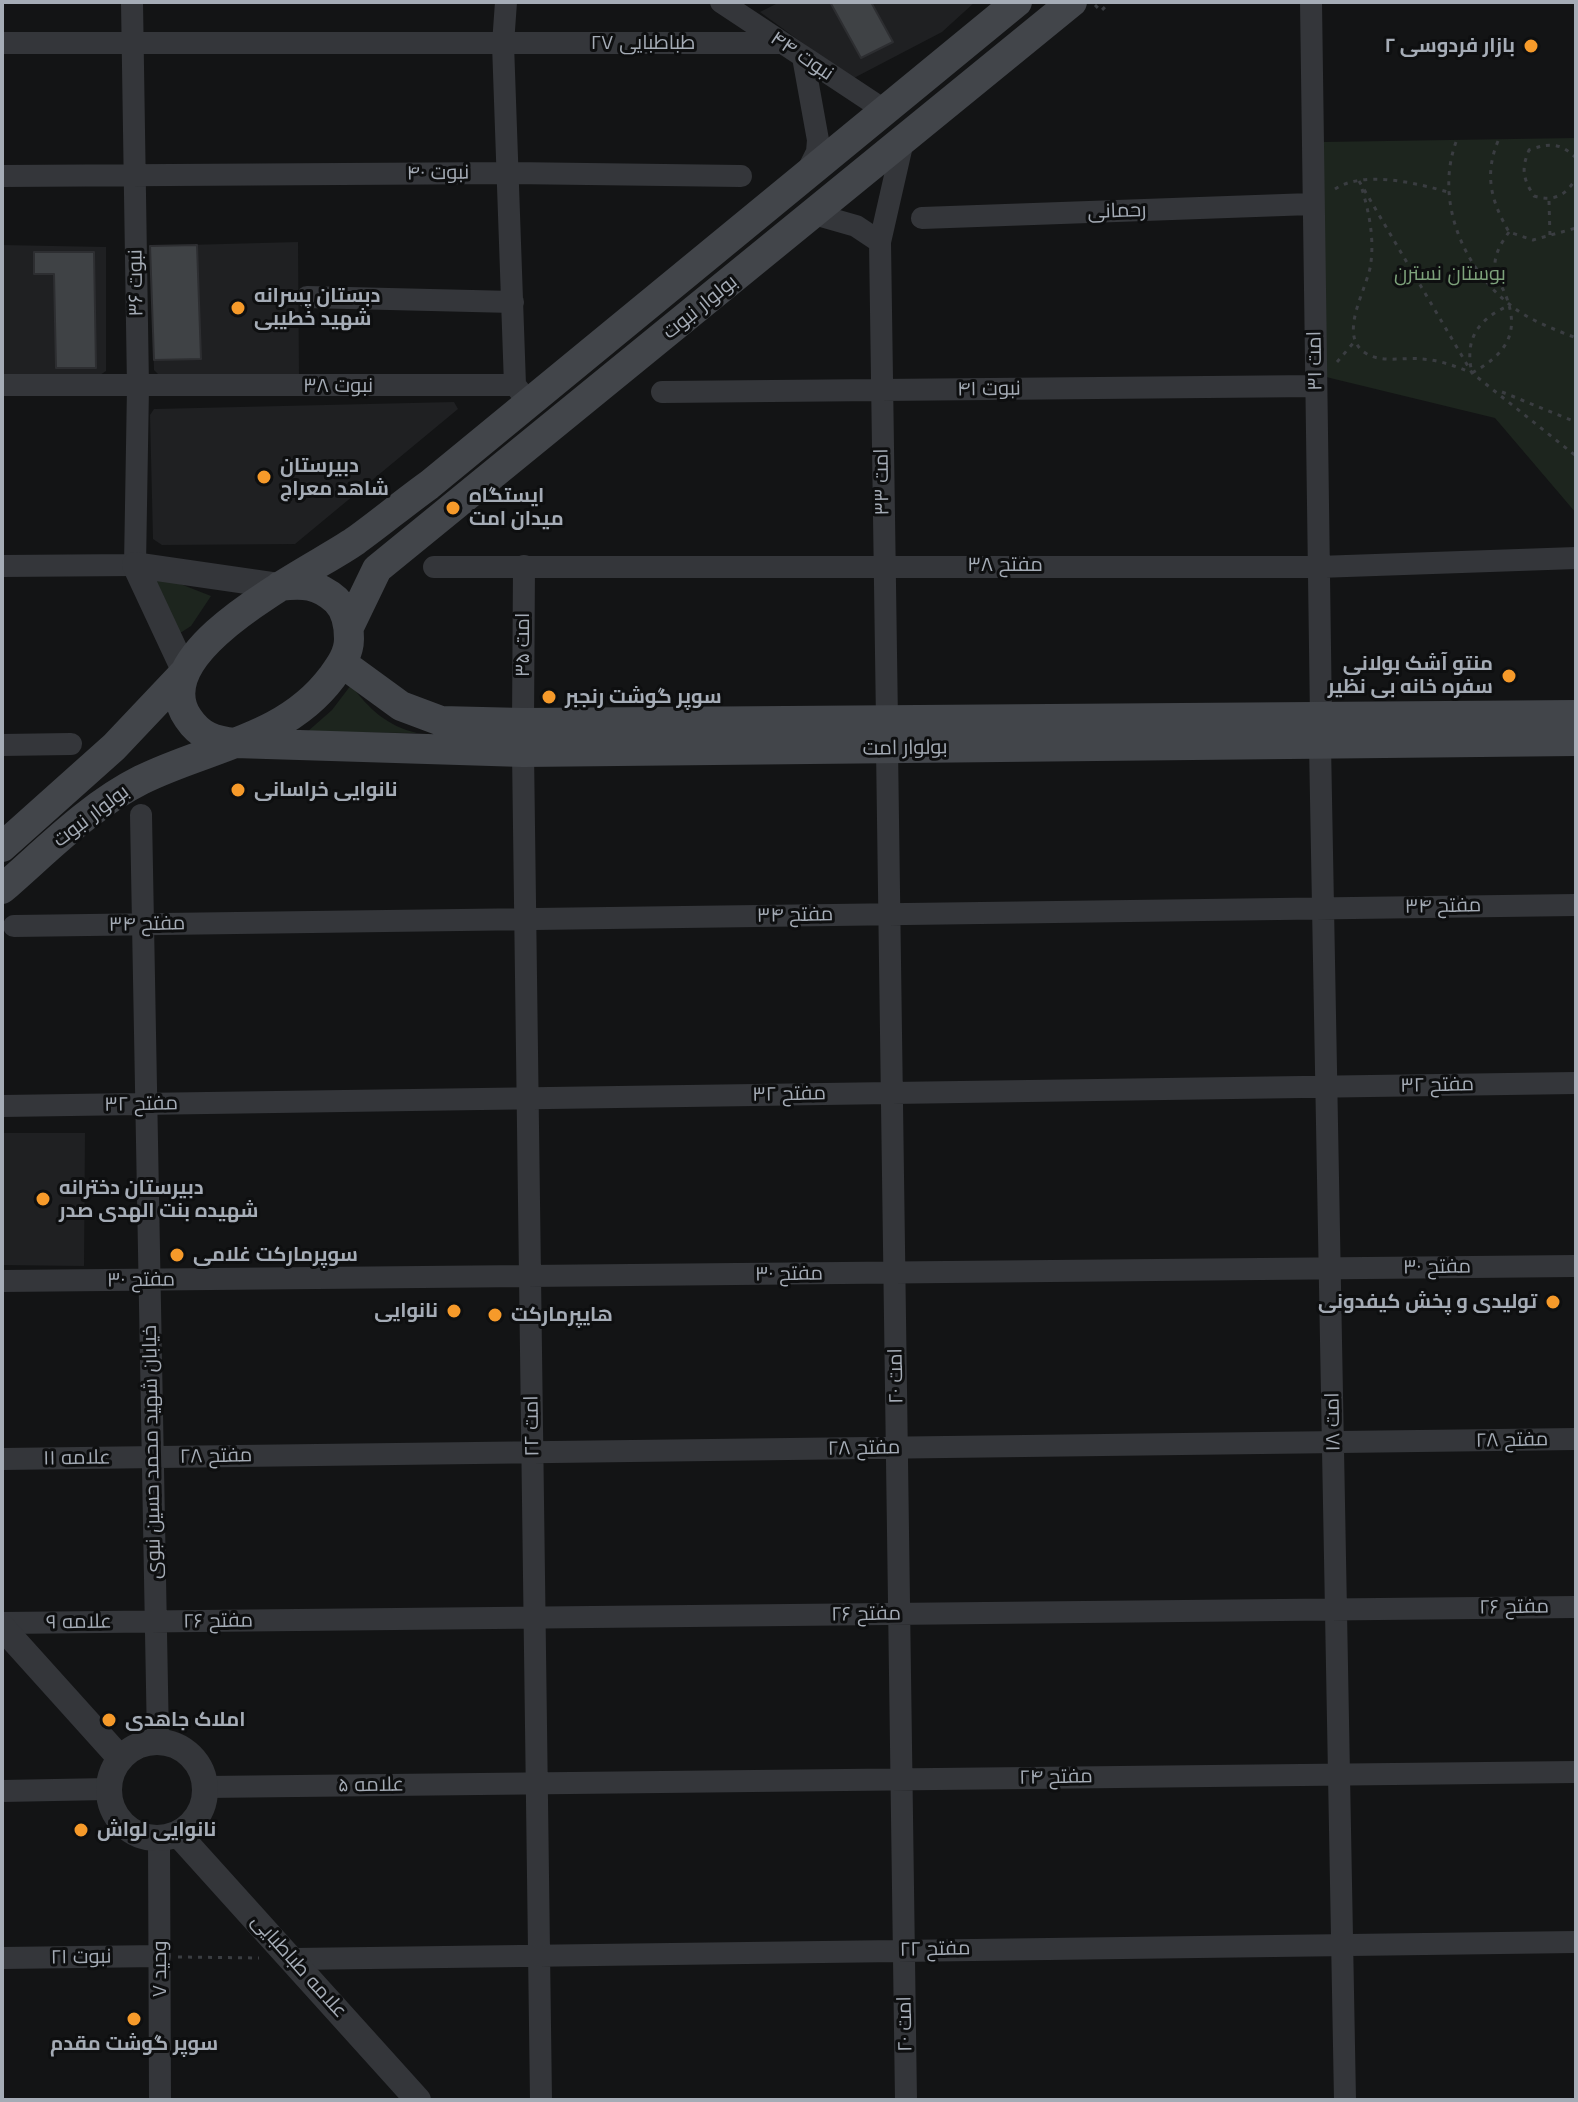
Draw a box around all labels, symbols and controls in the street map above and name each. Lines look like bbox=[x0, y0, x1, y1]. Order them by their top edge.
street label: نبوت ۴۴ bbox=[766, 26, 838, 86]
street label: طباطبایی ۲۷ bbox=[591, 31, 695, 55]
place label: بازار فردوسی ۲ bbox=[1384, 34, 1515, 58]
marker: بازار فردوسی ۲ bbox=[1522, 37, 1540, 55]
street label: نبوت ۴۰ bbox=[407, 160, 469, 186]
street label: رحمانی bbox=[1087, 198, 1147, 224]
street label: نبوت ۳۶ bbox=[123, 249, 149, 317]
park label: بوستان نسترن bbox=[1394, 262, 1506, 286]
street label: بولوار نبوت bbox=[658, 270, 742, 344]
place label: دبستان پسرانه شهید خطیبی bbox=[254, 284, 380, 331]
marker: دبستان پسرانه شهید خطیبی bbox=[229, 299, 247, 317]
street label: امت ۳۱ bbox=[1302, 331, 1328, 391]
street label: نبوت ۳۸ bbox=[303, 374, 373, 398]
street label: نبوت ۴۱ bbox=[957, 376, 1021, 402]
street label: امت ۳۳ bbox=[869, 448, 895, 516]
place label: دبیرستان شاهد معراج bbox=[280, 454, 389, 501]
marker: دبیرستان شاهد معراج bbox=[255, 468, 273, 486]
place label: ایستگاه میدان امت bbox=[469, 484, 564, 531]
marker: ایستگاه میدان امت bbox=[444, 499, 462, 517]
street label: مفتح ۳۸ bbox=[967, 553, 1043, 577]
street label: امت ۳۵ bbox=[511, 613, 535, 677]
place label: منتو آشک بولانی سفره خانه بی نظیر bbox=[1328, 652, 1493, 699]
marker: منتو آشک بولانی سفره خانه بی نظیر bbox=[1500, 667, 1518, 685]
place label: سوپر گوشت رنجبر bbox=[565, 685, 722, 709]
marker: سوپر گوشت رنجبر bbox=[540, 688, 558, 706]
street label: بولوار امت bbox=[862, 735, 948, 761]
place label: نانوایی خراسانی bbox=[254, 778, 397, 802]
street label: بولوار نبوت bbox=[48, 780, 134, 852]
marker: نانوایی خراسانی bbox=[229, 781, 247, 799]
street label: مفتح ۳۴ bbox=[1405, 893, 1481, 919]
street label: مفتح ۳۴ bbox=[757, 902, 833, 928]
street label: مفتح ۳۴ bbox=[109, 911, 185, 937]
street label: مفتح ۳۲ bbox=[1400, 1072, 1474, 1098]
street label: مفتح ۳۲ bbox=[752, 1081, 826, 1107]
street label: مفتح ۳۲ bbox=[104, 1091, 178, 1117]
place label: دبیرستان دخترانه شهیده بنت الهدی صدر bbox=[59, 1176, 259, 1223]
marker: دبیرستان دخترانه شهیده بنت الهدی صدر bbox=[34, 1190, 52, 1208]
place label: سوپرمارکت غلامی bbox=[193, 1243, 358, 1267]
marker: سوپرمارکت غلامی bbox=[168, 1246, 186, 1264]
street label: مفتح ۳۰ bbox=[1403, 1254, 1471, 1280]
street label: مفتح ۳۰ bbox=[755, 1261, 823, 1287]
street label: مفتح ۳۰ bbox=[107, 1267, 175, 1293]
place label: تولیدی و پخش کیفدونی bbox=[1318, 1290, 1537, 1314]
marker: تولیدی و پخش کیفدونی bbox=[1544, 1293, 1562, 1311]
place label: نانوایی bbox=[374, 1299, 438, 1323]
marker: نانوایی bbox=[445, 1302, 463, 1320]
place label: هایپرمارکت bbox=[511, 1303, 613, 1327]
marker: هایپرمارکت bbox=[486, 1306, 504, 1324]
street label: خیابان شهید محمد حسین نبوی bbox=[138, 1325, 166, 1579]
street label: امت ۲۰ bbox=[884, 1348, 908, 1404]
street label: امت ۱۸ bbox=[1320, 1392, 1346, 1452]
street label: امت ۲۲ bbox=[519, 1395, 545, 1457]
street label: مفتح ۲۸ bbox=[1475, 1427, 1549, 1453]
street label: مفتح ۲۸ bbox=[827, 1435, 901, 1461]
street label: مفتح ۲۸ bbox=[179, 1443, 253, 1469]
street label: علامه ۱۱ bbox=[43, 1445, 111, 1471]
street label: مفتح ۲۶ bbox=[1479, 1594, 1549, 1620]
street label: مفتح ۲۶ bbox=[831, 1601, 901, 1627]
street label: مفتح ۲۶ bbox=[183, 1608, 253, 1634]
street label: علامه ۹ bbox=[46, 1609, 112, 1635]
place label: املاک جاهدی bbox=[125, 1708, 245, 1732]
marker: املاک جاهدی bbox=[100, 1711, 118, 1729]
street label: مفتح ۲۴ bbox=[1019, 1764, 1093, 1790]
street label: علامه ۵ bbox=[338, 1772, 404, 1798]
place label: نانوایی لواش bbox=[97, 1818, 216, 1842]
marker: نانوایی لواش bbox=[72, 1821, 90, 1839]
street label: علامه طباطبایی bbox=[246, 1909, 352, 2023]
street label: مفتح ۲۲ bbox=[899, 1936, 971, 1962]
street label: وحید ۷ bbox=[148, 1941, 172, 1997]
street label: نبوت ۲۱ bbox=[50, 1944, 112, 1970]
street label: امت ۲۰ bbox=[893, 1996, 917, 2052]
marker: سوپر گوشت مقدم bbox=[125, 2010, 143, 2028]
place label: سوپر گوشت مقدم bbox=[50, 2032, 218, 2056]

